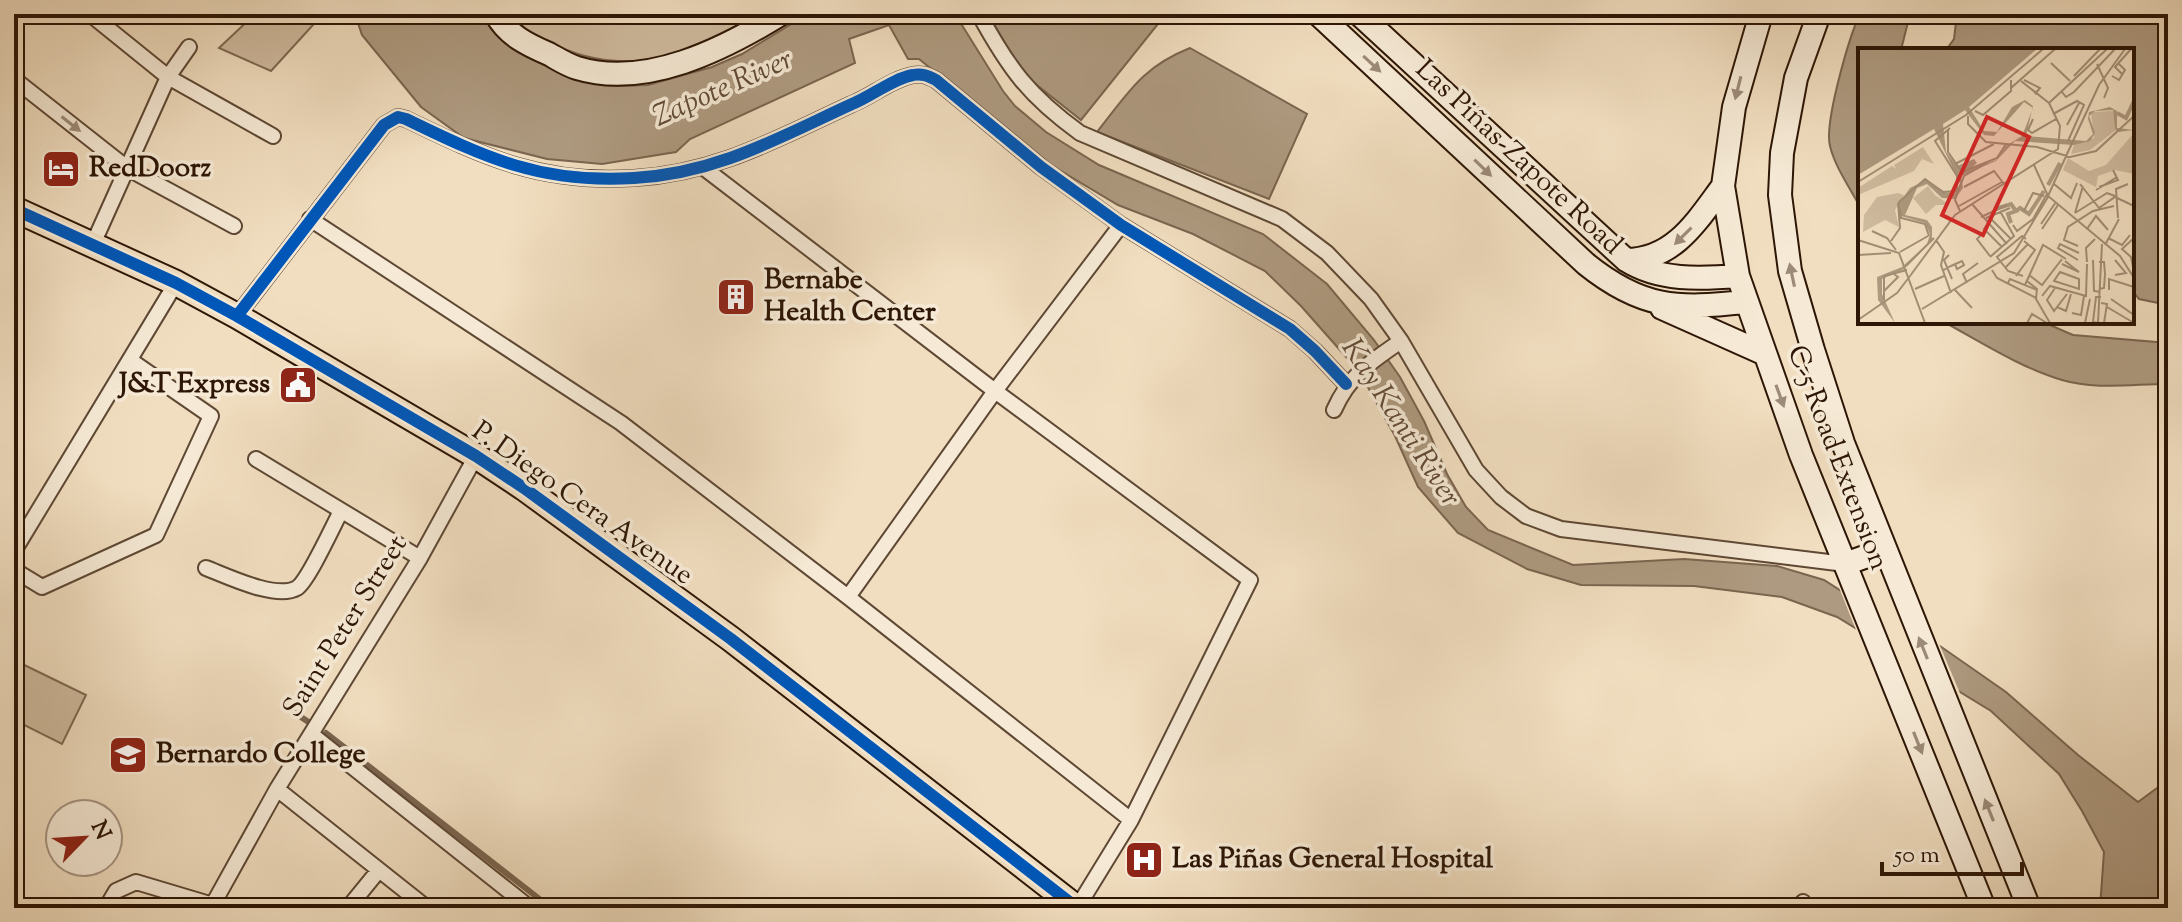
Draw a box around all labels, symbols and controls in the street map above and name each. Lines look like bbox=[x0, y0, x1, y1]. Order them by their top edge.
water label: Zapote River bbox=[646, 39, 800, 139]
inset map bbox=[1858, 48, 2134, 324]
street label: Las Piñas-Zapote Road bbox=[1405, 51, 1631, 265]
one-way arrow bbox=[1363, 55, 1382, 73]
one-way arrow bbox=[1731, 76, 1744, 101]
one-way arrow bbox=[61, 115, 81, 131]
hotel icon: RedDoorz bbox=[40, 148, 82, 190]
place label: RedDoorz bbox=[89, 149, 211, 189]
one-way arrow bbox=[1473, 158, 1492, 177]
one-way arrow bbox=[1674, 226, 1693, 245]
place label: Bernabe Health Center bbox=[764, 261, 936, 333]
one-way arrow bbox=[1785, 263, 1798, 288]
building icon: Bernabe Health Center bbox=[715, 276, 757, 318]
water label: Kay Kanti River bbox=[1329, 330, 1471, 516]
street label: C-5 Road Extension bbox=[1776, 340, 1898, 576]
public building icon: J&T Express bbox=[277, 364, 319, 406]
place label: J&T Express bbox=[117, 365, 270, 405]
one-way arrow bbox=[1774, 384, 1786, 408]
street label: P. Diego Cera Avenue bbox=[463, 412, 701, 596]
street label: Saint Peter Street bbox=[274, 528, 418, 726]
one-way arrow bbox=[1917, 636, 1930, 660]
one-way arrow bbox=[1911, 731, 1924, 755]
school or university icon: Bernardo College bbox=[107, 734, 149, 776]
place label: Bernardo College bbox=[156, 735, 366, 775]
north arrow bbox=[44, 798, 124, 878]
one-way arrow bbox=[1982, 798, 1995, 822]
text: N bbox=[81, 816, 118, 846]
scale bar bbox=[1882, 826, 2022, 876]
hospital icon: Las Piñas General Hospital bbox=[1123, 839, 1165, 881]
text: 50 m bbox=[1892, 839, 1940, 873]
place label: Las Piñas General Hospital bbox=[1172, 840, 1493, 880]

